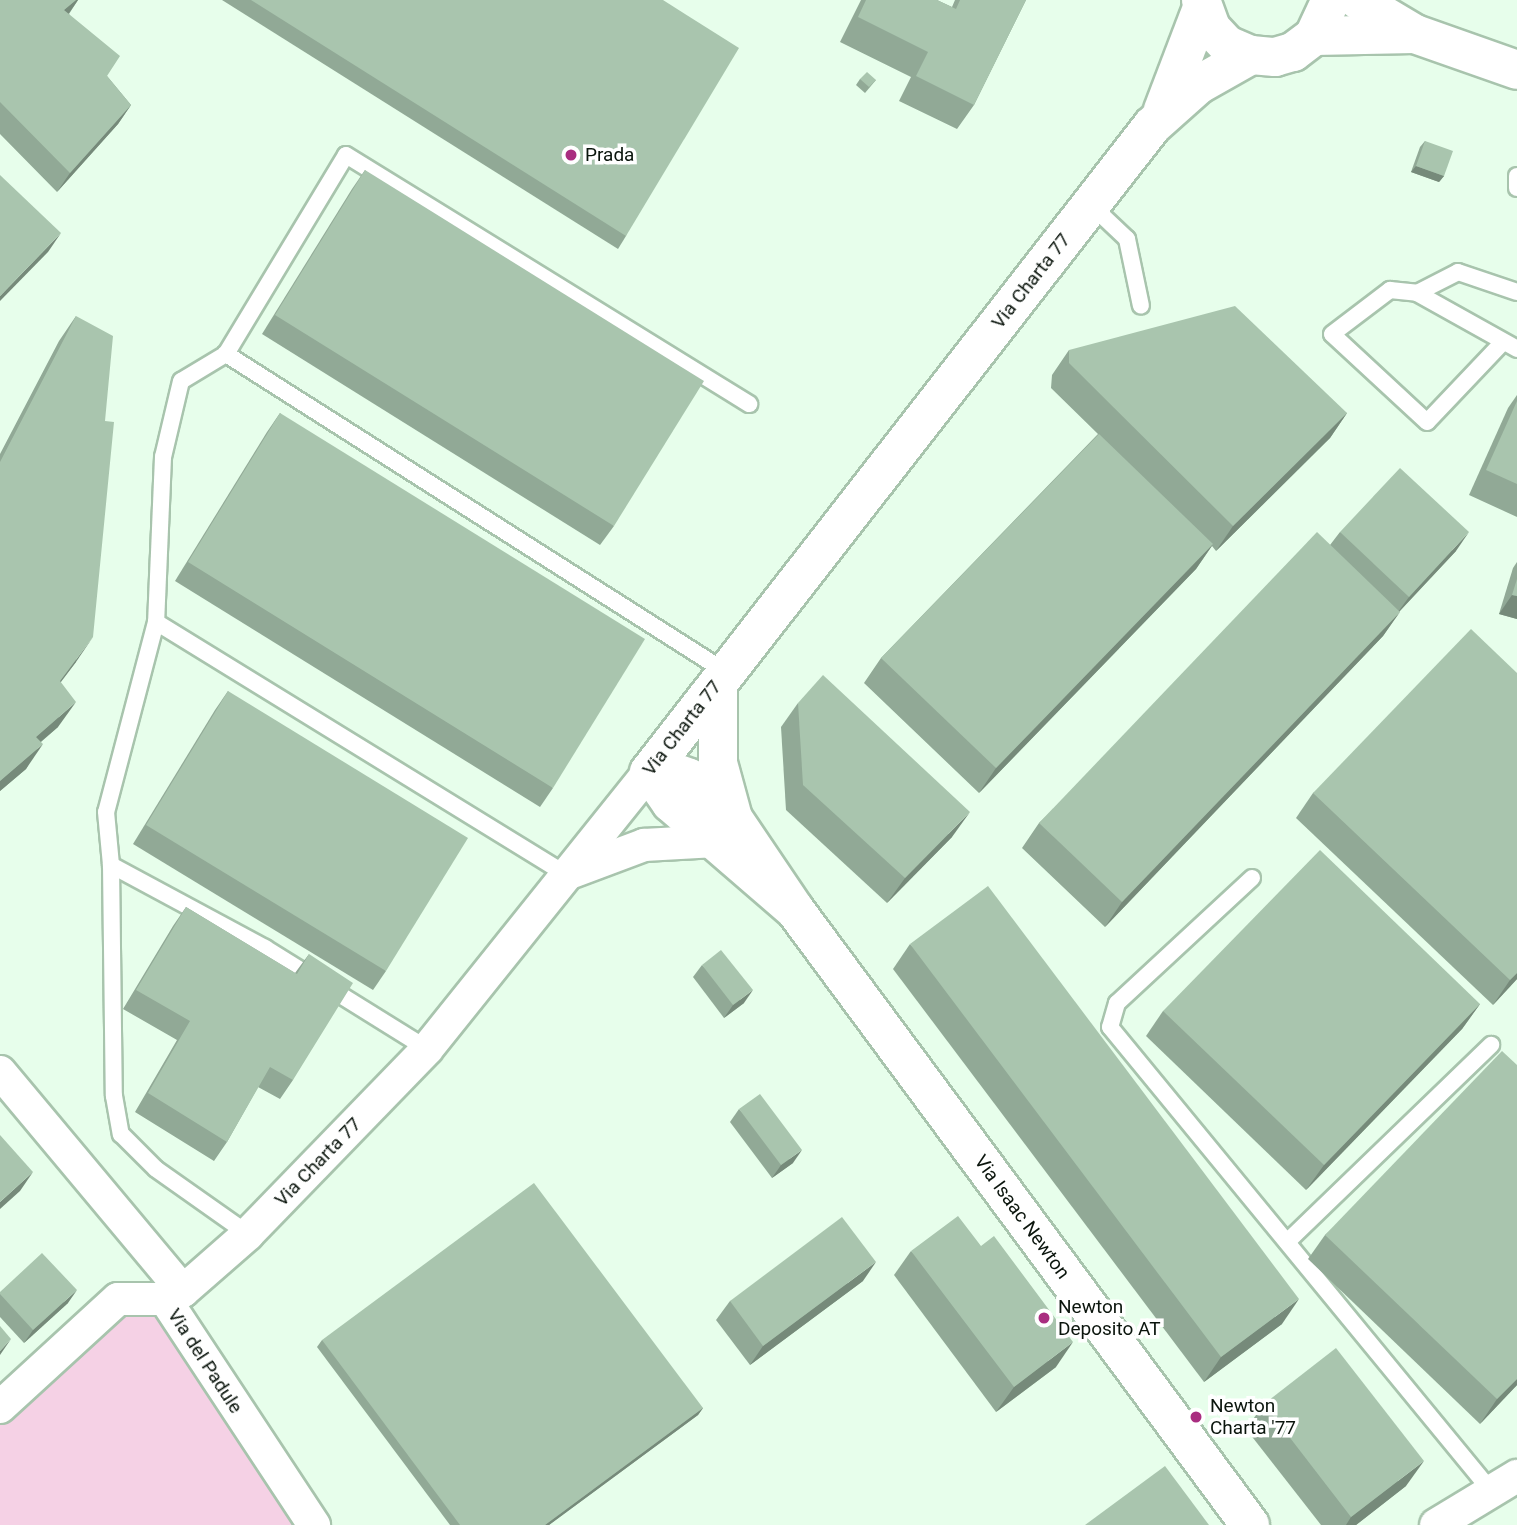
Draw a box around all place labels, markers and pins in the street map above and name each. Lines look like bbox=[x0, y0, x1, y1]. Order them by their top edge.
place label: Prada bbox=[585, 144, 634, 166]
marker: Prada bbox=[563, 147, 579, 163]
place label: Newton Deposito AT bbox=[1058, 1296, 1161, 1340]
marker: Newton Deposito AT bbox=[1036, 1310, 1052, 1326]
place label: Newton Charta '77 bbox=[1210, 1395, 1296, 1439]
marker: Newton Charta '77 bbox=[1188, 1409, 1204, 1425]

